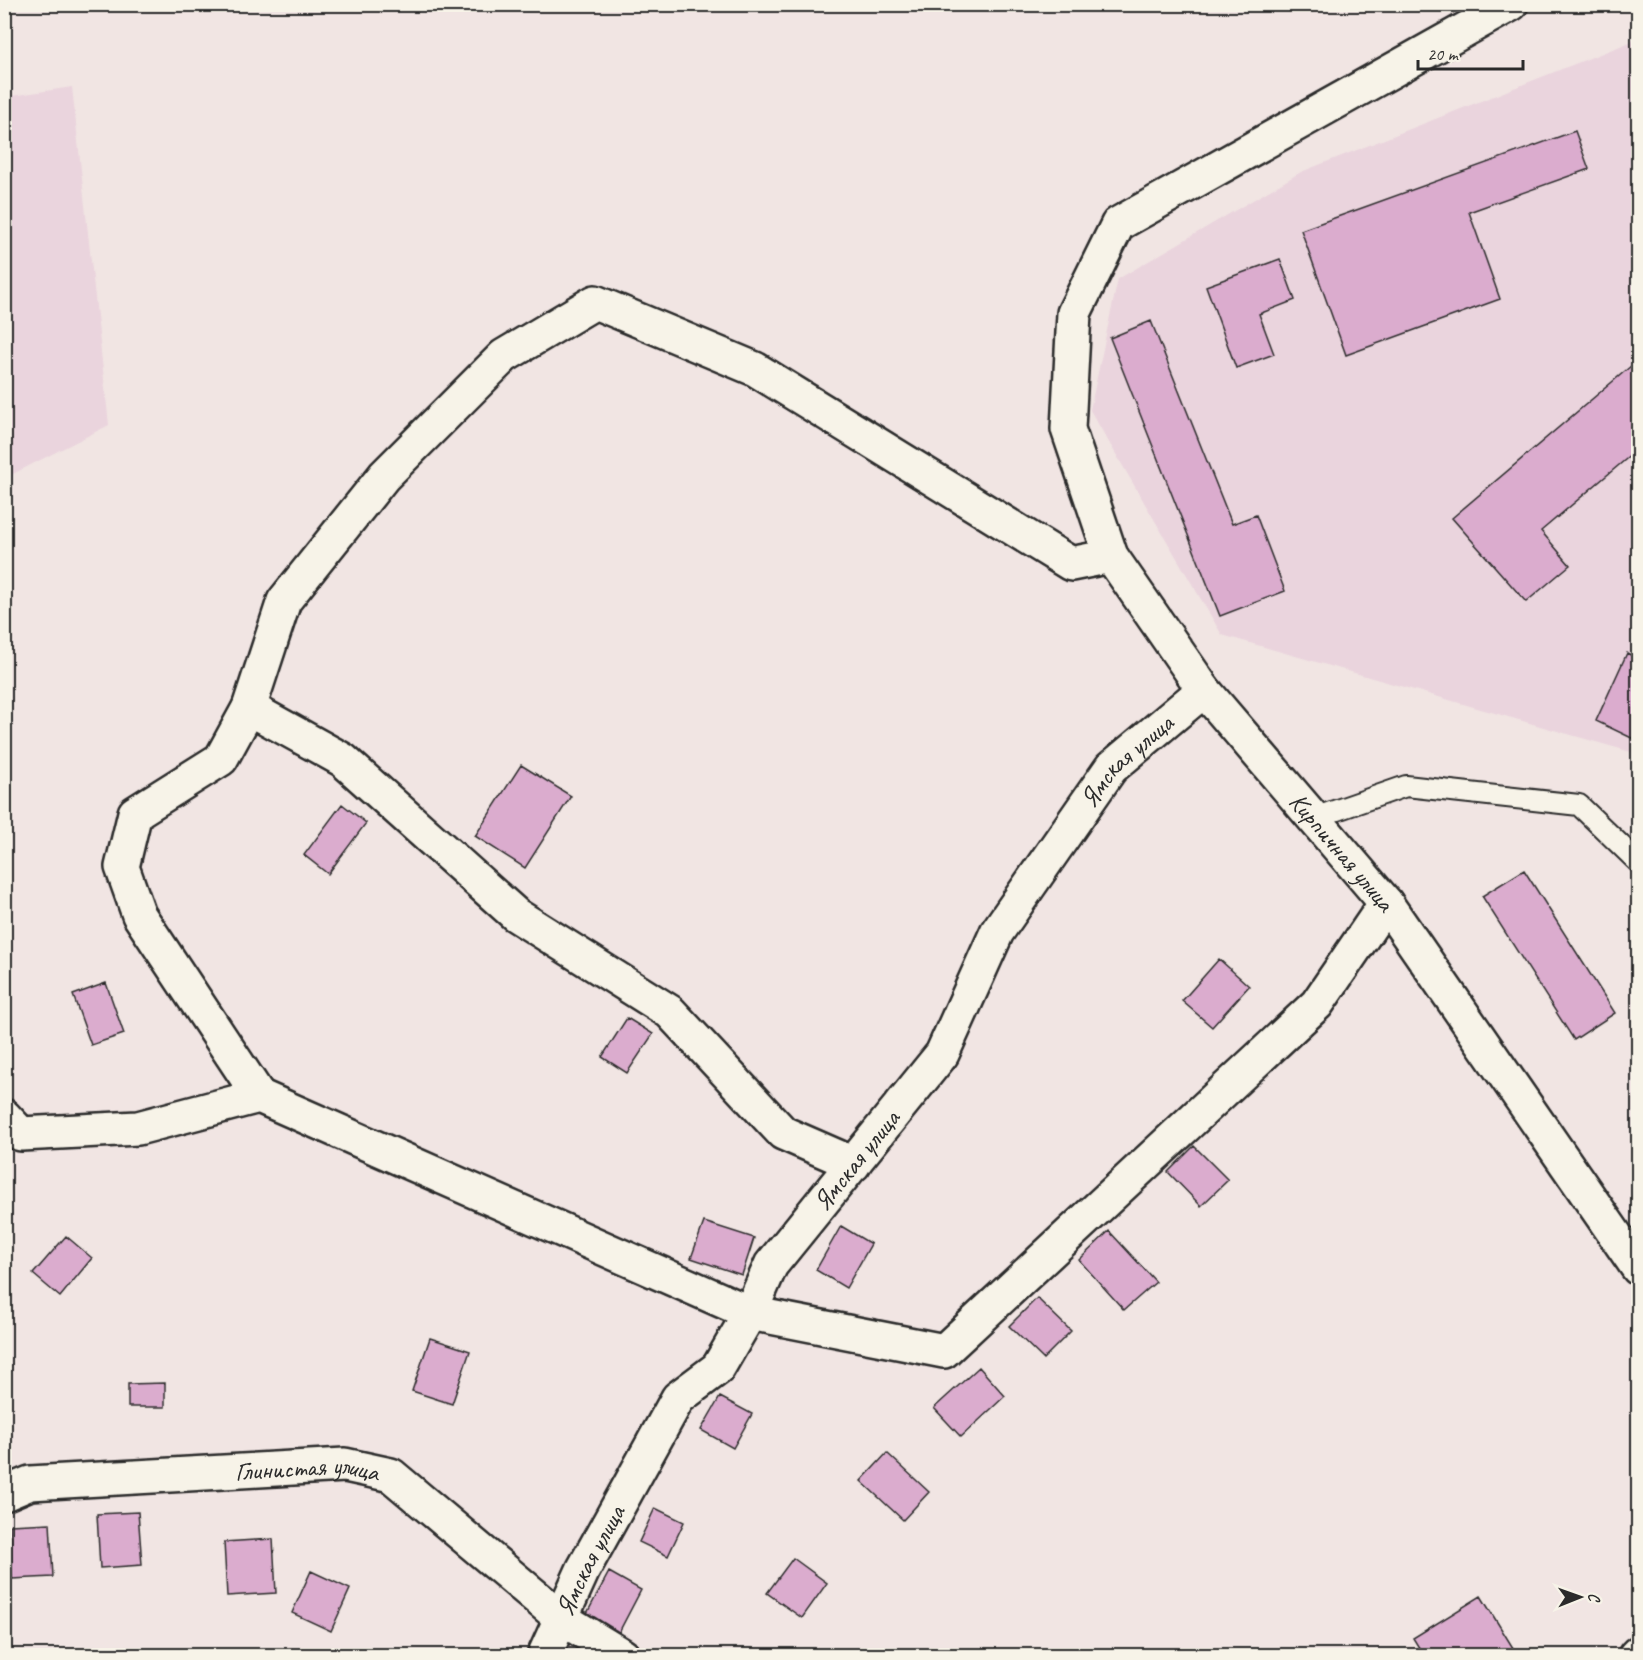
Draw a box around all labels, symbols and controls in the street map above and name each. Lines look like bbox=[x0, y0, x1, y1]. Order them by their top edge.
scale bar bbox=[1418, 33, 1523, 71]
text: 20 m bbox=[1427, 43, 1460, 65]
street label: Ямская улица bbox=[1073, 706, 1181, 814]
street label: Кирпичная улица bbox=[1282, 786, 1404, 919]
street label: Ямская улица bbox=[806, 1102, 908, 1218]
street label: Глинистая улица bbox=[234, 1449, 384, 1489]
street label: Ямская улица bbox=[548, 1498, 633, 1621]
north arrow bbox=[1550, 1567, 1610, 1627]
text: С bbox=[1584, 1593, 1604, 1603]

